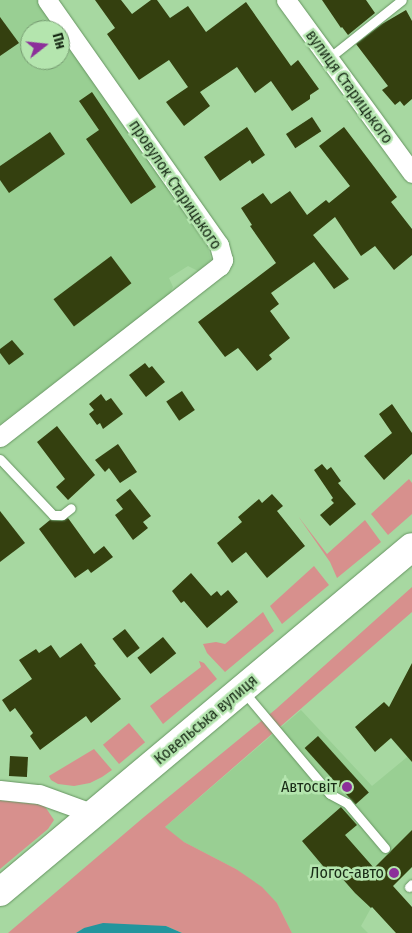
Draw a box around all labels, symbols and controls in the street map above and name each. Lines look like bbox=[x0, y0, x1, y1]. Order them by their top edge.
north arrow bbox=[20, 20, 70, 70]
street label: вулиця Старицького bbox=[301, 26, 397, 148]
text: Пн bbox=[49, 31, 69, 51]
street label: провулок Старицького bbox=[125, 117, 225, 253]
street label: Ковельська вулиця bbox=[150, 671, 262, 769]
place label: Автосвіт bbox=[281, 777, 337, 797]
marker: Автосвіт bbox=[341, 781, 353, 793]
place label: Логос-авто bbox=[310, 863, 384, 883]
marker: Логос-авто bbox=[388, 867, 400, 879]

